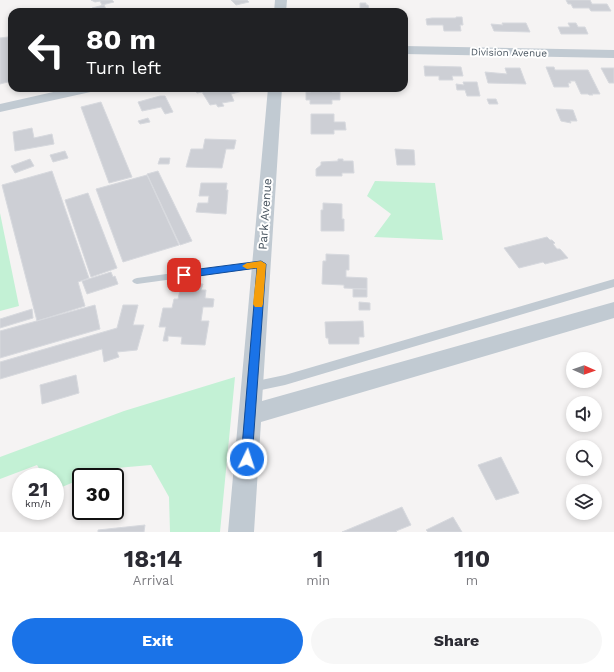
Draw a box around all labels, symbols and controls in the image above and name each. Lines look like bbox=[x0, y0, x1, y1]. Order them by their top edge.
text: 80 m bbox=[86, 23, 156, 56]
icon: left bbox=[20, 24, 72, 76]
street label: Division Avenue bbox=[471, 46, 547, 59]
text: Turn left bbox=[86, 57, 161, 78]
street label: Park Avenue bbox=[256, 178, 274, 250]
pin bbox=[167, 258, 201, 292]
icon: arrive bbox=[173, 264, 195, 286]
north arrow bbox=[566, 352, 602, 388]
map controls bbox=[566, 352, 602, 520]
button: sound bbox=[566, 396, 602, 432]
position arrow bbox=[226, 438, 268, 480]
button: search bbox=[566, 440, 602, 476]
speed limit sign: 30 bbox=[72, 468, 124, 520]
text: 21 bbox=[28, 477, 48, 501]
button: layers bbox=[566, 484, 602, 520]
text: km/h bbox=[25, 498, 51, 509]
text: 18:14 bbox=[124, 545, 182, 573]
text: 1 bbox=[313, 545, 323, 573]
text: 110 bbox=[454, 545, 490, 573]
text: Arrival bbox=[133, 573, 173, 588]
text: min bbox=[306, 573, 330, 588]
text: m bbox=[466, 573, 478, 588]
button: Exit bbox=[12, 618, 303, 664]
button: Share bbox=[311, 618, 602, 664]

